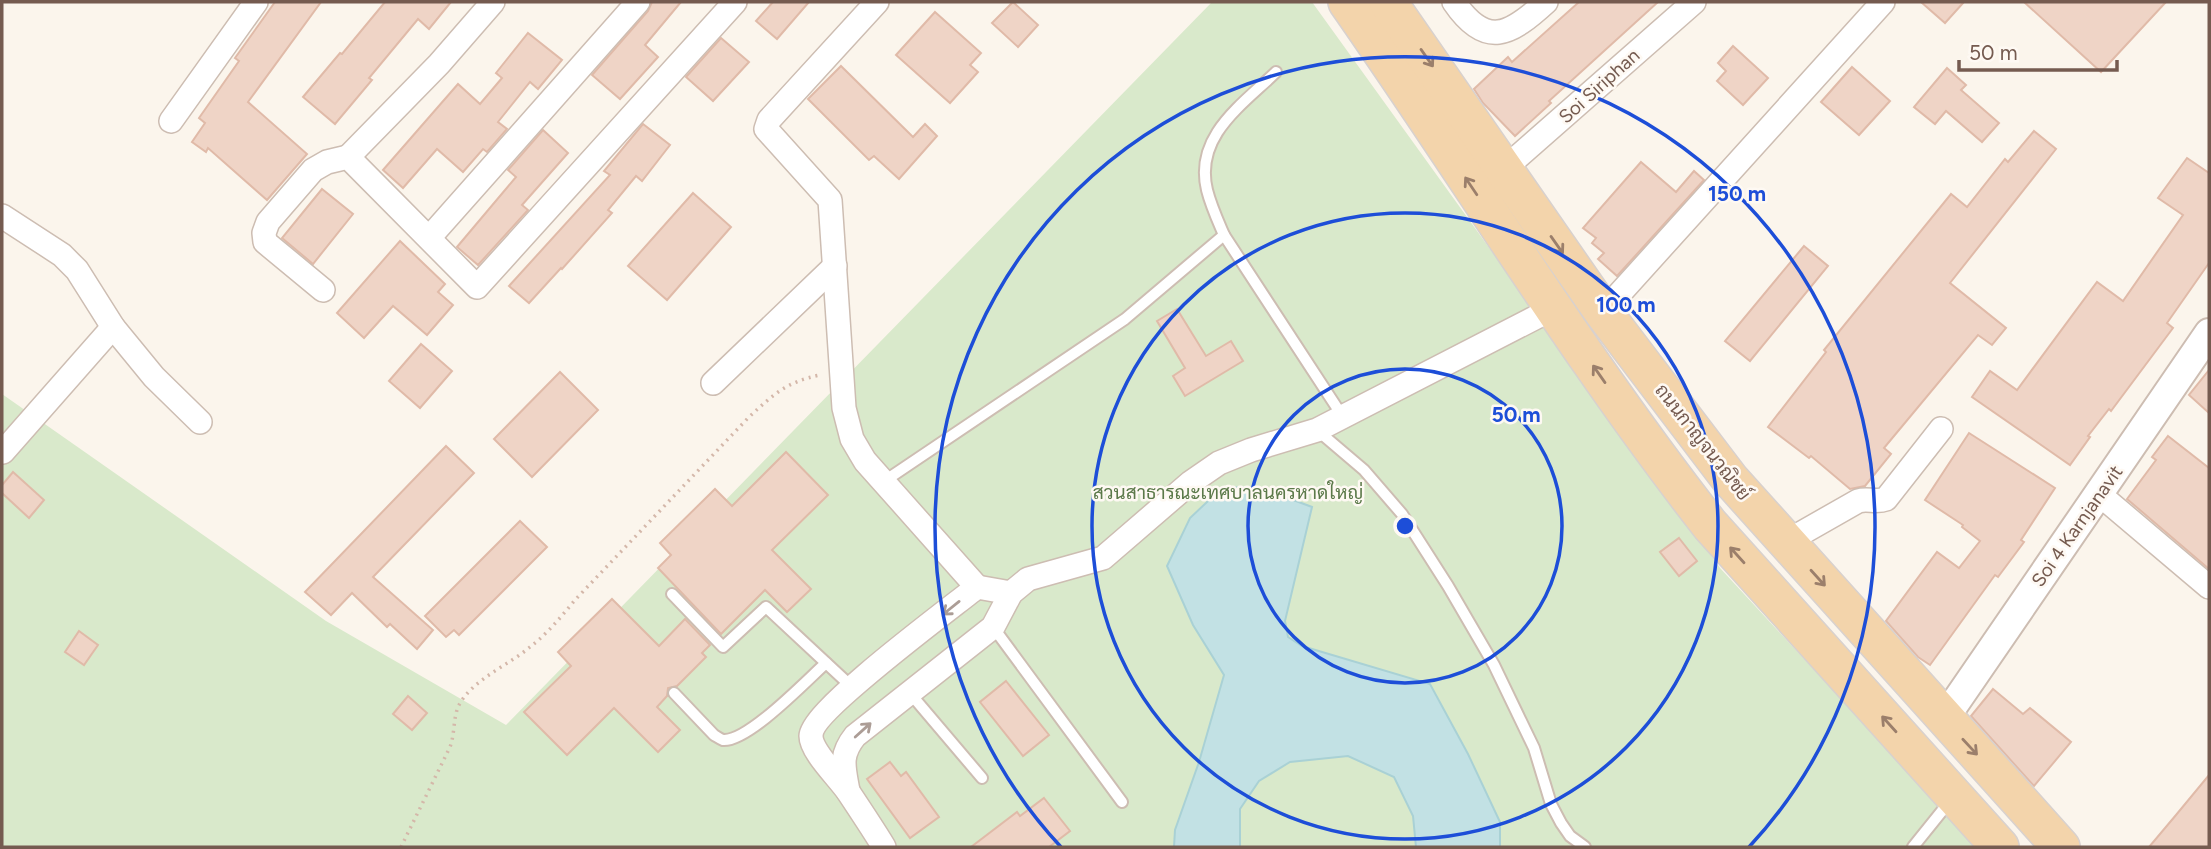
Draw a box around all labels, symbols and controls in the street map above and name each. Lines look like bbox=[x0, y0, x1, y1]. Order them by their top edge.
scale bar bbox=[1959, 28, 2116, 72]
text: 50 m bbox=[1969, 40, 2018, 65]
street label: Soi Siriphan bbox=[1554, 44, 1644, 128]
one-way arrow bbox=[1420, 48, 1434, 67]
one-way arrow bbox=[1464, 177, 1478, 196]
text: 150 m bbox=[1708, 181, 1766, 206]
one-way arrow bbox=[1550, 235, 1564, 254]
text: 100 m bbox=[1596, 292, 1656, 317]
one-way arrow bbox=[1592, 365, 1606, 384]
street label: ถนนกาญจนวณิชย์ bbox=[1650, 378, 1756, 505]
text: 50 m bbox=[1491, 402, 1541, 427]
street label: Soi 4 Karnjanavit bbox=[2027, 461, 2127, 591]
park label: สวนสาธารณะเทศบาลนครหาดใหญ่ bbox=[1093, 480, 1363, 504]
centre of rings bbox=[1393, 514, 1417, 538]
one-way arrow bbox=[1729, 546, 1745, 564]
one-way arrow bbox=[1810, 568, 1826, 586]
one-way arrow bbox=[942, 600, 961, 615]
one-way arrow bbox=[1881, 715, 1897, 733]
one-way arrow bbox=[854, 722, 872, 738]
one-way arrow bbox=[1961, 738, 1978, 755]

